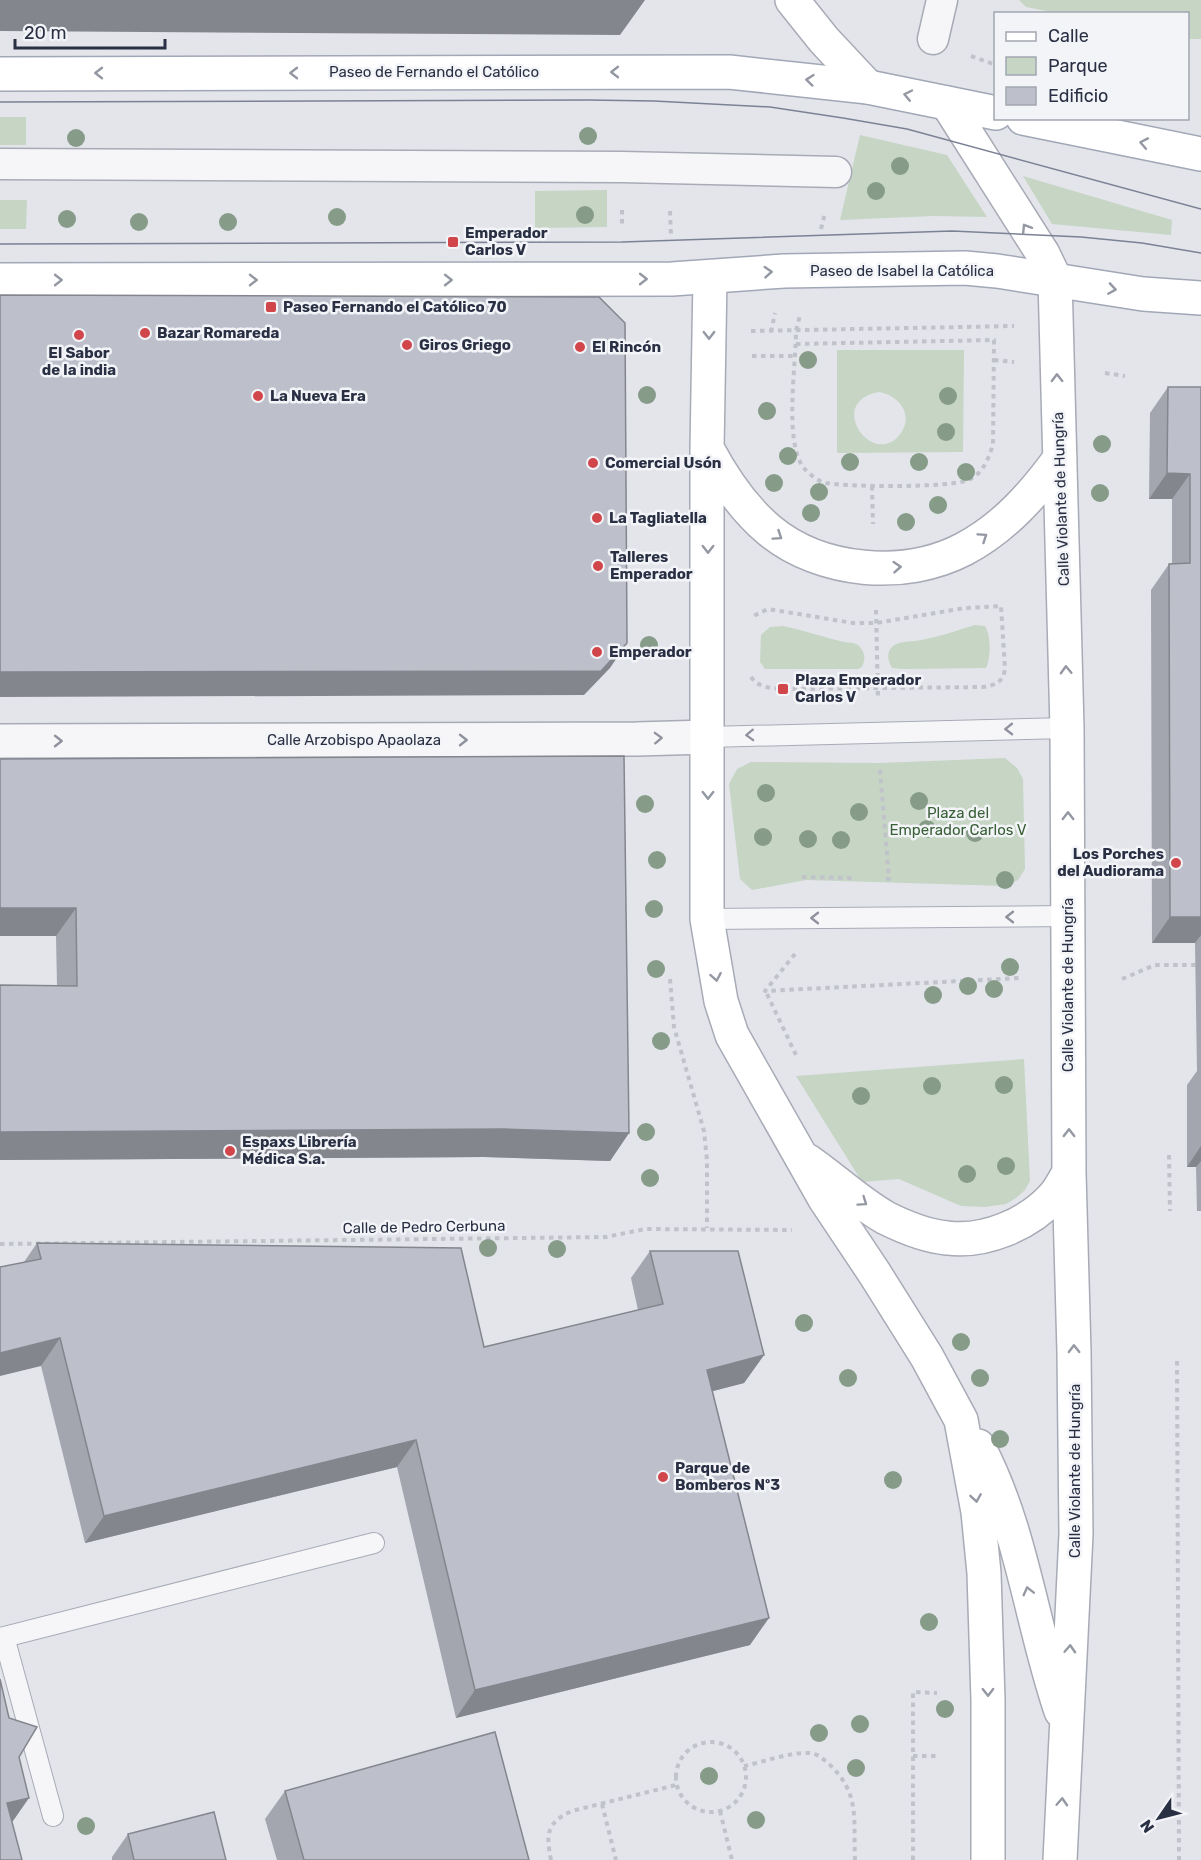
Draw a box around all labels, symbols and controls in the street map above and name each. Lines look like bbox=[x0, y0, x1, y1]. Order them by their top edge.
scale bar bbox=[15, 12, 165, 50]
legend bbox=[994, 12, 1189, 120]
text: 20 m bbox=[24, 22, 66, 44]
text: Calle bbox=[1048, 25, 1089, 47]
text: Parque bbox=[1048, 55, 1108, 77]
street label: Paseo de Fernando el Católico bbox=[329, 63, 539, 81]
one-way arrow bbox=[611, 66, 620, 78]
one-way arrow bbox=[95, 67, 104, 80]
one-way arrow bbox=[290, 67, 299, 79]
one-way arrow bbox=[805, 74, 814, 87]
text: Edificio bbox=[1048, 85, 1108, 107]
one-way arrow bbox=[903, 89, 913, 102]
one-way arrow bbox=[1139, 137, 1149, 150]
place label: Emperador Carlos V bbox=[465, 224, 548, 259]
one-way arrow bbox=[1023, 224, 1034, 235]
marker: Emperador Carlos V bbox=[446, 235, 460, 249]
street label: Paseo de Isabel la Católica bbox=[810, 262, 994, 280]
one-way arrow bbox=[764, 266, 773, 279]
one-way arrow bbox=[639, 273, 648, 285]
one-way arrow bbox=[54, 274, 63, 286]
one-way arrow bbox=[249, 274, 258, 286]
one-way arrow bbox=[444, 274, 453, 286]
one-way arrow bbox=[1107, 282, 1117, 295]
place label: Paseo Fernando el Católico 70 bbox=[283, 298, 507, 316]
marker: Paseo Fernando el Católico 70 bbox=[264, 300, 278, 314]
place label: Bazar Romareda bbox=[157, 324, 279, 342]
marker: Bazar Romareda bbox=[138, 326, 152, 340]
marker: El Sabor de la india bbox=[72, 328, 86, 342]
one-way arrow bbox=[703, 331, 715, 340]
place label: Giros Griego bbox=[419, 336, 511, 354]
marker: Giros Griego bbox=[400, 338, 414, 352]
place label: El Rincón bbox=[592, 338, 661, 356]
marker: El Rincón bbox=[573, 340, 587, 354]
place label: El Sabor de la india bbox=[42, 344, 116, 379]
one-way arrow bbox=[1051, 374, 1064, 383]
place label: La Nueva Era bbox=[270, 387, 366, 405]
marker: La Nueva Era bbox=[251, 389, 265, 403]
street label: Calle Violante de Hungría bbox=[1049, 411, 1073, 587]
place label: Comercial Usón bbox=[605, 454, 722, 472]
marker: Comercial Usón bbox=[586, 456, 600, 470]
place label: La Tagliatella bbox=[609, 509, 707, 527]
marker: La Tagliatella bbox=[590, 511, 604, 525]
one-way arrow bbox=[771, 529, 782, 540]
one-way arrow bbox=[976, 533, 987, 544]
one-way arrow bbox=[702, 545, 714, 554]
place label: Talleres Emperador bbox=[610, 548, 693, 583]
marker: Talleres Emperador bbox=[591, 559, 605, 573]
one-way arrow bbox=[892, 561, 901, 574]
place label: Emperador bbox=[609, 643, 692, 661]
marker: Emperador bbox=[590, 645, 604, 659]
one-way arrow bbox=[1059, 665, 1072, 674]
place label: Plaza Emperador Carlos V bbox=[795, 671, 921, 706]
marker: Plaza Emperador Carlos V bbox=[776, 682, 790, 696]
one-way arrow bbox=[1004, 723, 1013, 735]
one-way arrow bbox=[745, 729, 754, 742]
street label: Calle Arzobispo Apaolaza bbox=[267, 731, 441, 749]
one-way arrow bbox=[654, 732, 663, 744]
one-way arrow bbox=[459, 733, 468, 746]
one-way arrow bbox=[54, 735, 63, 747]
one-way arrow bbox=[702, 791, 714, 800]
park label: Plaza del Emperador Carlos V bbox=[889, 804, 1027, 839]
one-way arrow bbox=[1062, 811, 1074, 820]
place label: Los Porches del Audiorama bbox=[1057, 845, 1164, 880]
marker: Los Porches del Audiorama bbox=[1169, 856, 1183, 870]
street label: Calle Violante de Hungría bbox=[1059, 898, 1077, 1072]
one-way arrow bbox=[1005, 910, 1014, 923]
one-way arrow bbox=[810, 912, 819, 924]
one-way arrow bbox=[710, 972, 722, 982]
one-way arrow bbox=[1063, 1128, 1075, 1137]
place label: Espaxs Librería Médica S.a. bbox=[242, 1133, 357, 1168]
marker: Espaxs Librería Médica S.a. bbox=[223, 1144, 237, 1158]
one-way arrow bbox=[857, 1195, 868, 1206]
street label: Calle de Pedro Cerbuna bbox=[342, 1217, 506, 1237]
one-way arrow bbox=[1068, 1344, 1080, 1353]
street label: Calle Violante de Hungría bbox=[1066, 1384, 1084, 1558]
place label: Parque de Bomberos Nº3 bbox=[675, 1459, 780, 1494]
marker: Parque de Bomberos Nº3 bbox=[656, 1470, 670, 1484]
one-way arrow bbox=[969, 1492, 982, 1502]
one-way arrow bbox=[1022, 1586, 1035, 1596]
one-way arrow bbox=[1064, 1644, 1077, 1653]
one-way arrow bbox=[981, 1688, 994, 1697]
north arrow bbox=[1129, 1788, 1189, 1848]
one-way arrow bbox=[1055, 1797, 1068, 1806]
text: N bbox=[1136, 1816, 1158, 1836]

